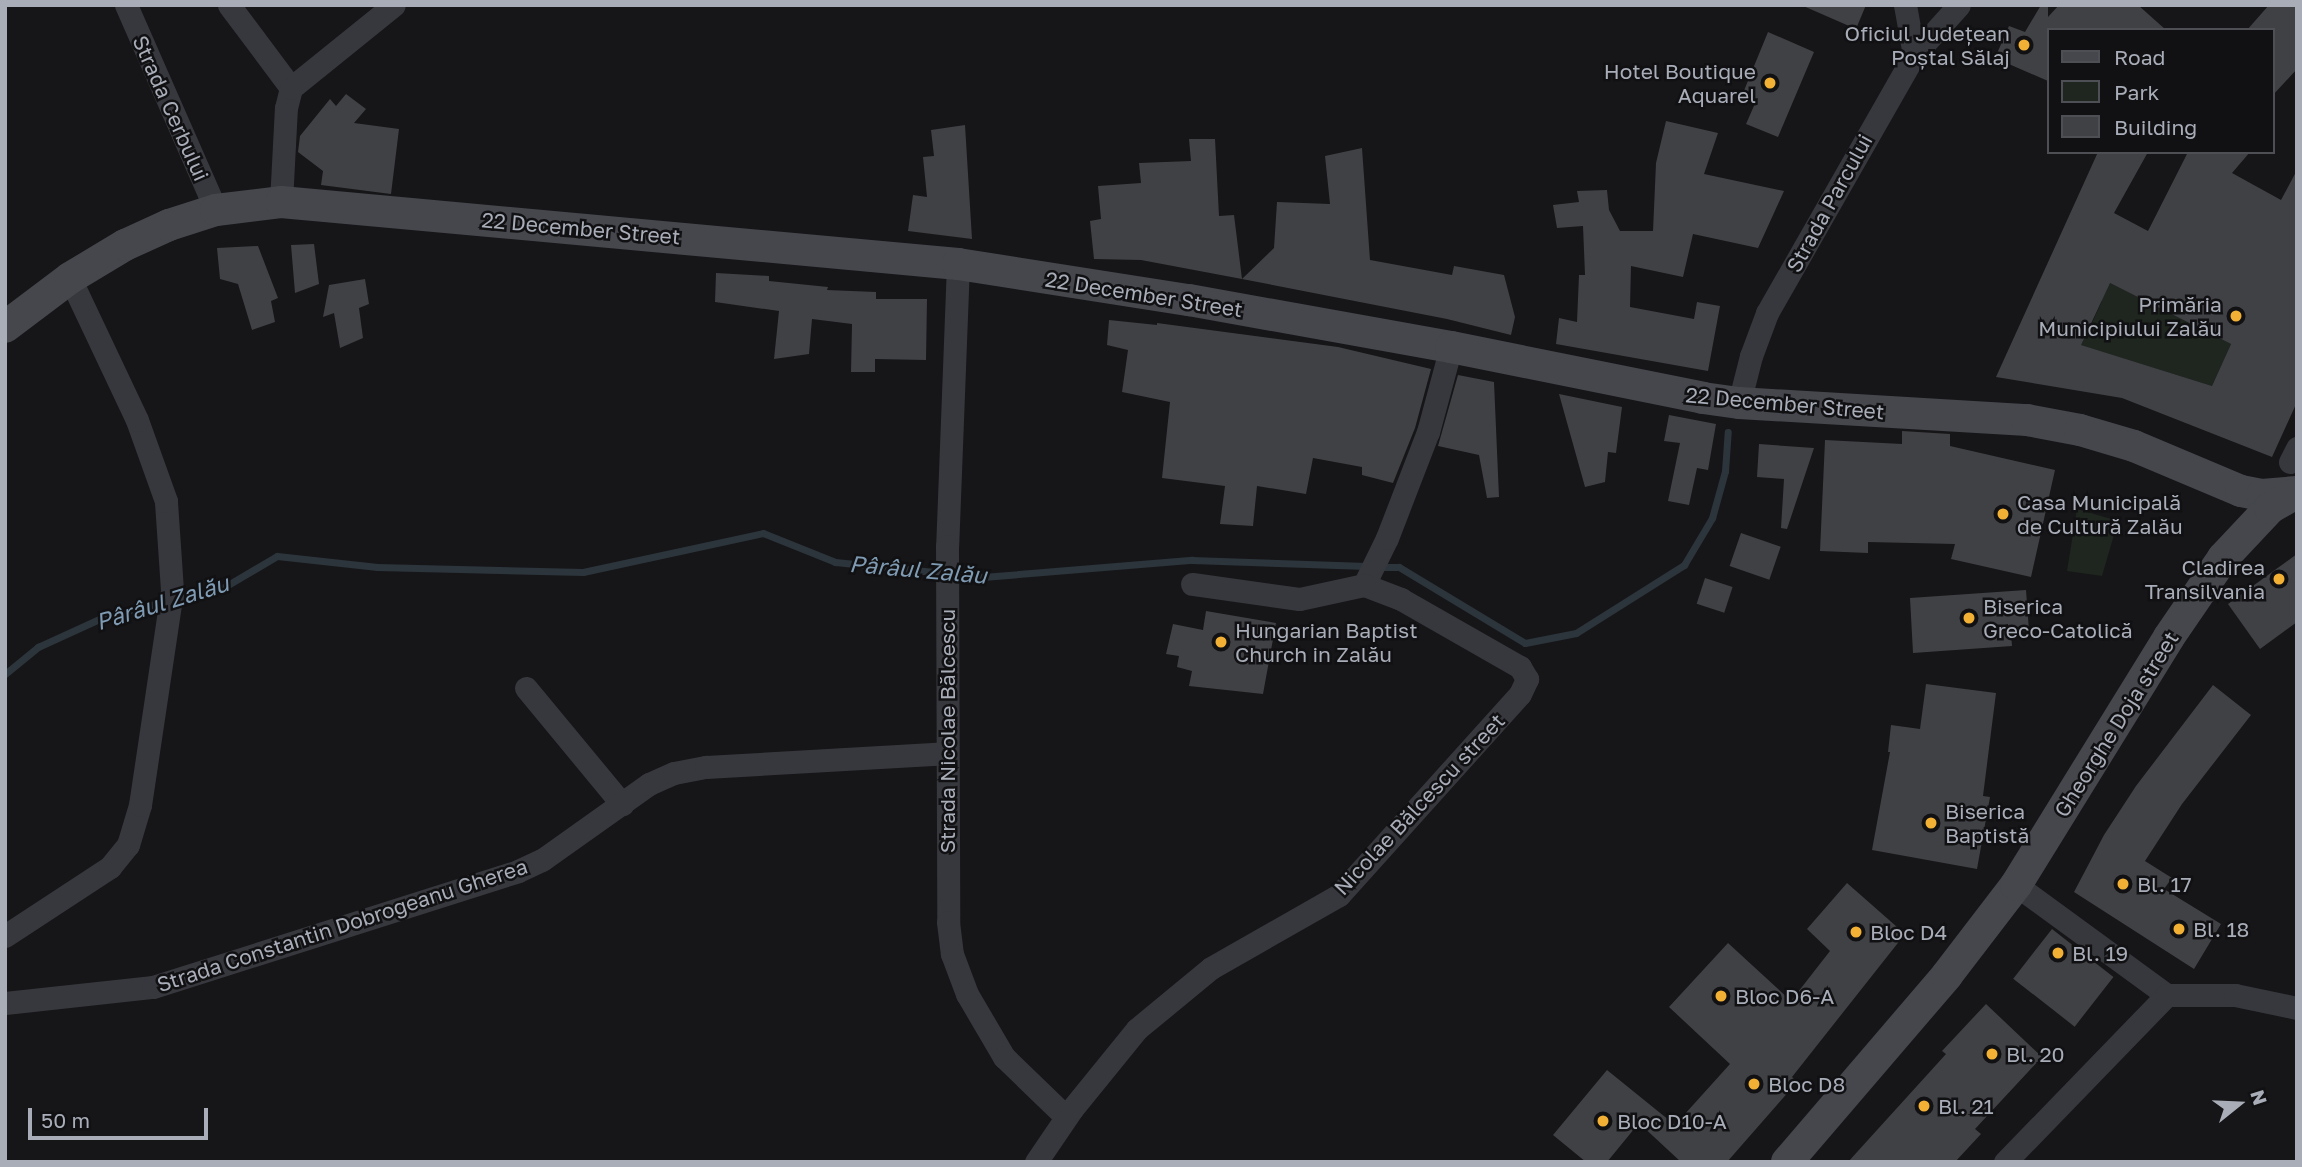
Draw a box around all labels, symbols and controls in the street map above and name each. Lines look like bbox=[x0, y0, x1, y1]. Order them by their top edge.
place label: Oficiul Județean Poștal Sălaj bbox=[1845, 20, 2010, 70]
legend bbox=[2046, 28, 2274, 154]
street label: Strada Cerbului bbox=[128, 31, 214, 185]
marker: Oficiul Județean Poștal Sălaj bbox=[2016, 37, 2032, 53]
text: Road bbox=[2114, 44, 2165, 70]
place label: Hotel Boutique Aquarel bbox=[1604, 58, 1756, 108]
marker: Hotel Boutique Aquarel bbox=[1762, 75, 1778, 91]
text: Park bbox=[2114, 79, 2159, 105]
text: Building bbox=[2114, 114, 2197, 140]
street label: Strada Parcului bbox=[1781, 130, 1877, 276]
street label: 22 December Street bbox=[481, 207, 681, 249]
street label: 22 December Street bbox=[1044, 266, 1244, 322]
place label: Primăria Municipiului Zalău bbox=[2038, 291, 2222, 341]
marker: Primăria Municipiului Zalău bbox=[2228, 308, 2244, 324]
street label: 22 December Street bbox=[1685, 382, 1885, 424]
place label: Casa Municipală de Cultură Zalău bbox=[2017, 489, 2183, 539]
marker: Casa Municipală de Cultură Zalău bbox=[1995, 506, 2011, 522]
water label: Pârâul Zalău bbox=[848, 549, 988, 589]
place label: Cladirea Transilvania bbox=[2145, 554, 2265, 604]
water label: Pârâul Zalău bbox=[92, 569, 232, 635]
marker: Cladirea Transilvania bbox=[2271, 571, 2287, 587]
place label: Biserica Greco-Catolică bbox=[1983, 593, 2133, 643]
street label: Strada Nicolae Bălcescu bbox=[934, 609, 960, 853]
marker: Biserica Greco-Catolică bbox=[1961, 610, 1977, 626]
place label: Hungarian Baptist Church in Zalău bbox=[1235, 617, 1418, 667]
street label: Gheorghe Doja street bbox=[2049, 627, 2183, 821]
marker: Hungarian Baptist Church in Zalău bbox=[1213, 634, 1229, 650]
street label: Nicolae Bălcescu street bbox=[1328, 708, 1510, 900]
place label: Biserica Baptistă bbox=[1945, 798, 2029, 848]
marker: Biserica Baptistă bbox=[1923, 815, 1939, 831]
street label: Strada Constantin Dobrogeanu Gherea bbox=[154, 853, 530, 997]
place label: Bl. 17 bbox=[2137, 871, 2192, 897]
marker: Bl. 17 bbox=[2115, 876, 2131, 892]
place label: Bl. 18 bbox=[2193, 916, 2249, 942]
place label: Bloc D4 bbox=[1870, 919, 1947, 945]
marker: Bl. 18 bbox=[2171, 921, 2187, 937]
marker: Bloc D4 bbox=[1848, 924, 1864, 940]
place label: Bl. 19 bbox=[2072, 940, 2128, 966]
marker: Bl. 19 bbox=[2050, 945, 2066, 961]
place label: Bloc D6-A bbox=[1735, 983, 1834, 1009]
marker: Bloc D6-A bbox=[1713, 988, 1729, 1004]
place label: Bl. 20 bbox=[2006, 1041, 2065, 1067]
marker: Bl. 20 bbox=[1984, 1046, 2000, 1062]
north arrow bbox=[2204, 1069, 2274, 1139]
place label: Bloc D8 bbox=[1768, 1071, 1845, 1097]
marker: Bloc D8 bbox=[1746, 1076, 1762, 1092]
text: N bbox=[2246, 1087, 2273, 1108]
place label: Bl. 21 bbox=[1938, 1093, 1994, 1119]
scale bar bbox=[32, 1094, 212, 1138]
marker: Bl. 21 bbox=[1916, 1098, 1932, 1114]
text: 50 m bbox=[41, 1107, 90, 1133]
place label: Bloc D10-A bbox=[1617, 1108, 1727, 1134]
marker: Bloc D10-A bbox=[1595, 1113, 1611, 1129]

